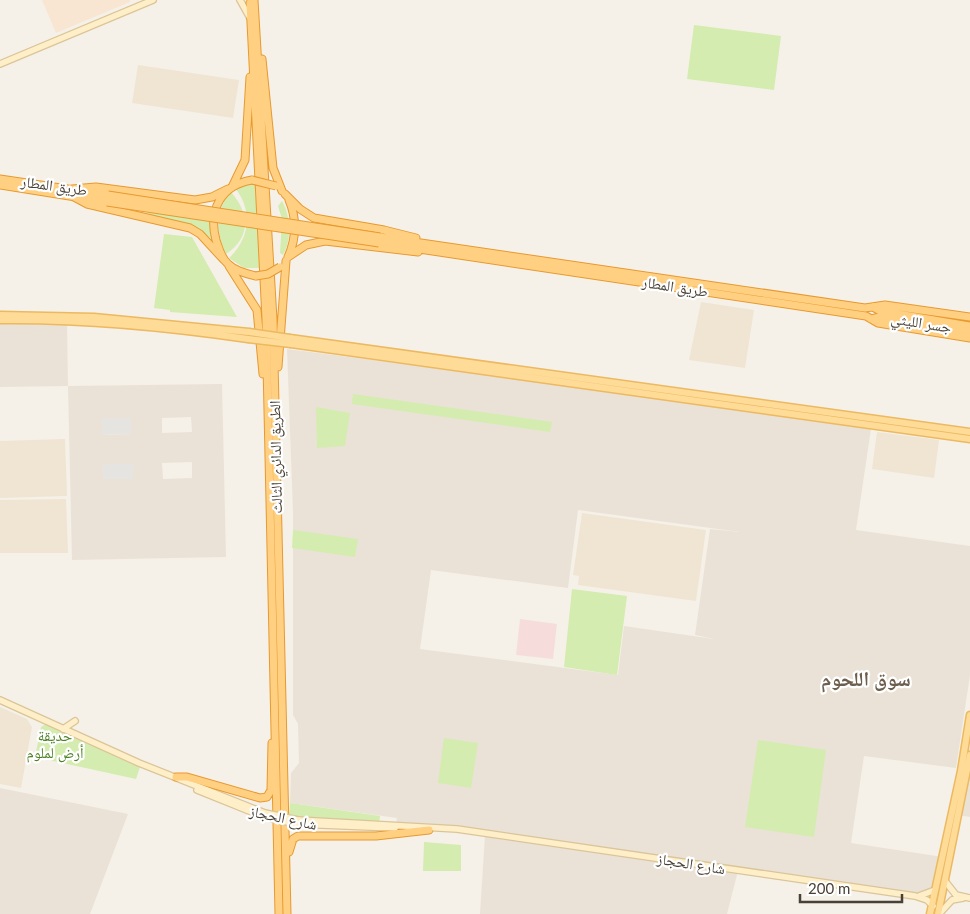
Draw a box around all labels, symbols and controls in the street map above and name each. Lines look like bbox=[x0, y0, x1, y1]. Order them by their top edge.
street label: طريق المطار bbox=[19, 171, 88, 201]
street label: طريق المطار bbox=[640, 272, 710, 302]
street label: جسر الليثي bbox=[889, 308, 953, 340]
street label: الطريق الدائري الثالث bbox=[265, 400, 289, 514]
district label: سوق اللحوم bbox=[821, 666, 911, 693]
park label: حديقة أرض لملوم bbox=[26, 726, 84, 763]
street label: شارع الحجاز bbox=[246, 801, 319, 835]
street label: شارع الحجاز bbox=[655, 849, 727, 879]
scale bar bbox=[800, 872, 902, 904]
text: 200 m bbox=[808, 879, 850, 897]

